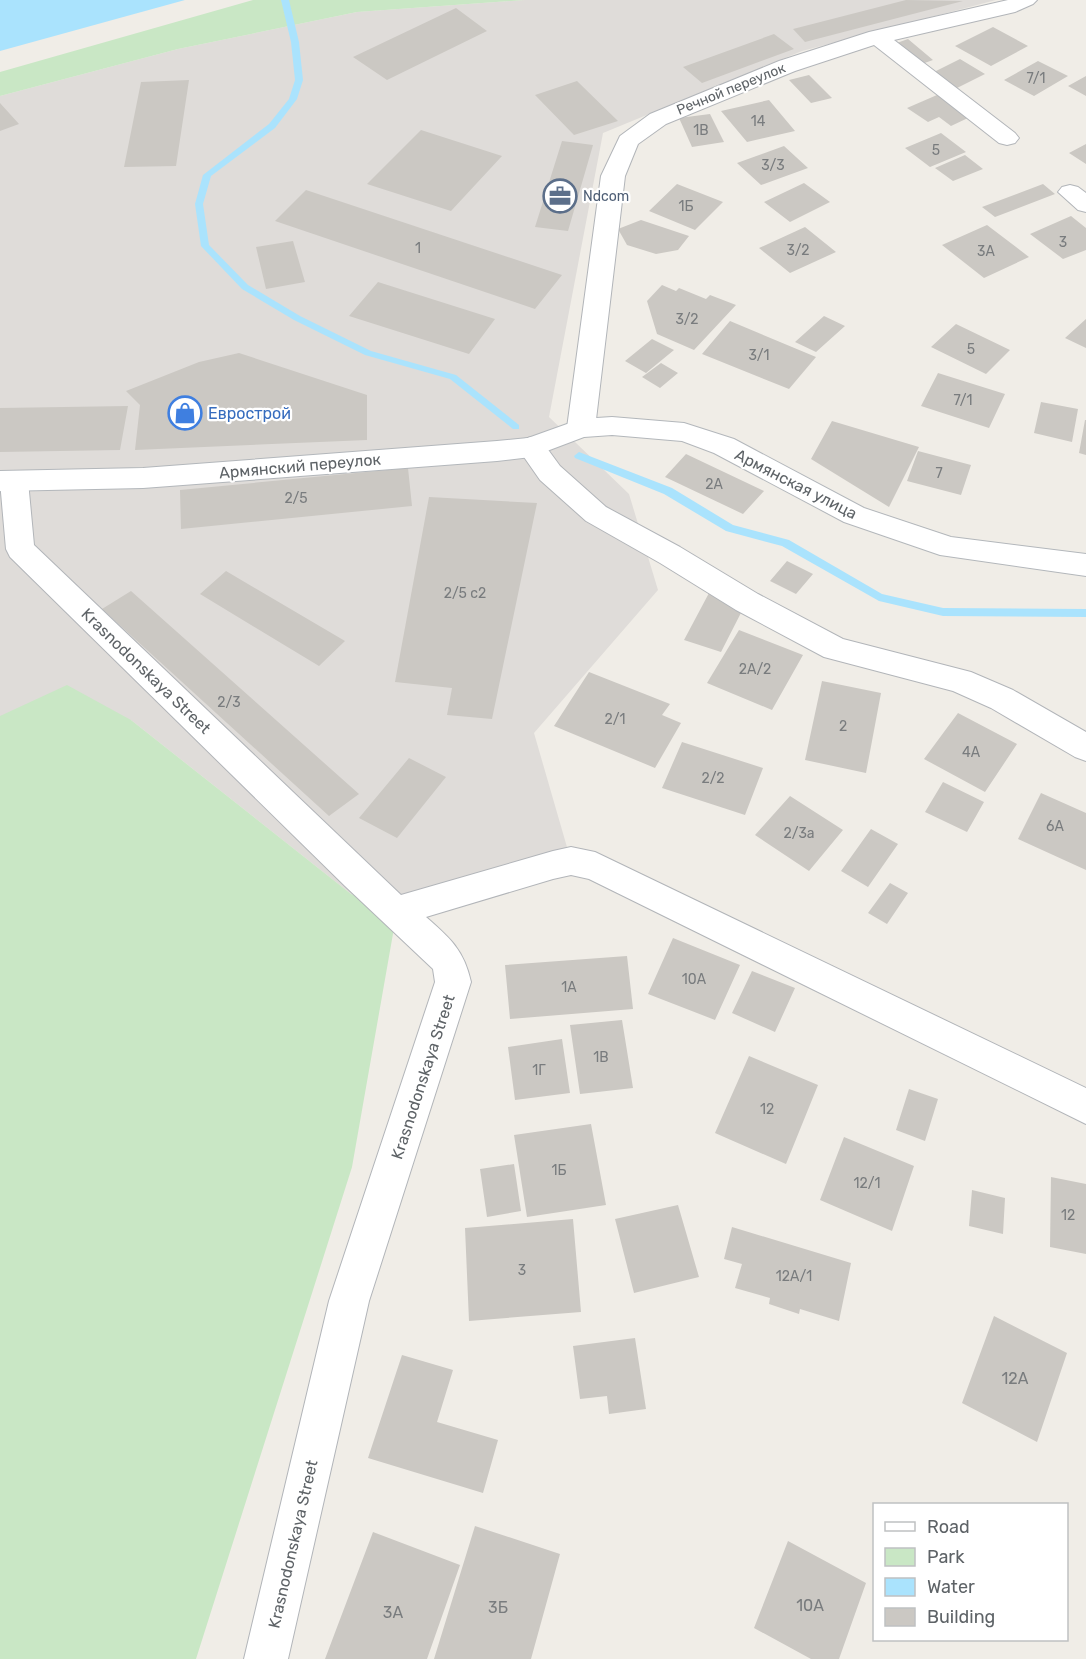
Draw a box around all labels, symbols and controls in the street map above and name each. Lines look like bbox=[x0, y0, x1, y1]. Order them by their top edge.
street label: Речной переулок bbox=[674, 59, 788, 119]
house number: 7/1 bbox=[1027, 70, 1045, 87]
house number: 14 bbox=[751, 113, 766, 130]
house number: 1В bbox=[693, 122, 709, 139]
house number: 5 bbox=[932, 142, 940, 159]
house number: 3/3 bbox=[761, 157, 785, 174]
office icon: Ndcom bbox=[542, 178, 578, 214]
place label: Ndcom bbox=[583, 188, 629, 205]
house number: 1Б bbox=[679, 198, 694, 215]
house number: 3 bbox=[1059, 234, 1067, 251]
house number: 1 bbox=[415, 240, 421, 257]
house number: 3/2 bbox=[786, 242, 810, 259]
house number: 3А bbox=[977, 243, 996, 260]
house number: 3/2 bbox=[675, 311, 699, 328]
house number: 5 bbox=[967, 341, 975, 358]
house number: 3/1 bbox=[748, 347, 770, 364]
house number: 7/1 bbox=[954, 392, 972, 409]
shop icon: Еврострой bbox=[167, 395, 203, 431]
place label: Еврострой bbox=[208, 404, 291, 423]
street label: Армянская улица bbox=[732, 445, 860, 523]
street label: Армянский переулок bbox=[218, 449, 382, 483]
house number: 7 bbox=[935, 465, 943, 482]
house number: 2А bbox=[705, 476, 723, 493]
house number: 2/5 bbox=[284, 490, 308, 507]
house number: 2/5 с2 bbox=[444, 585, 486, 602]
street label: Krasnodonskaya Street bbox=[77, 604, 215, 738]
house number: 2А/2 bbox=[739, 661, 771, 678]
house number: 2/3 bbox=[217, 694, 241, 711]
house number: 2/1 bbox=[605, 711, 625, 728]
house number: 2 bbox=[839, 718, 847, 735]
house number: 4А bbox=[962, 744, 981, 761]
house number: 2/2 bbox=[702, 770, 725, 787]
house number: 6А bbox=[1046, 818, 1065, 835]
house number: 2/3а bbox=[783, 825, 815, 842]
house number: 10А bbox=[682, 971, 707, 988]
house number: 1А bbox=[561, 979, 577, 996]
street label: Krasnodonskaya Street bbox=[387, 992, 459, 1162]
house number: 1В bbox=[593, 1049, 609, 1066]
house number: 1Г bbox=[532, 1062, 546, 1079]
house number: 12 bbox=[760, 1101, 774, 1118]
house number: 1Б bbox=[552, 1162, 567, 1179]
house number: 12/1 bbox=[854, 1175, 880, 1192]
house number: 12 bbox=[1061, 1207, 1075, 1224]
house number: 3 bbox=[518, 1262, 526, 1279]
house number: 12А/1 bbox=[776, 1268, 812, 1285]
house number: 12А bbox=[1002, 1369, 1029, 1388]
street label: Krasnodonskaya Street bbox=[264, 1458, 322, 1630]
legend bbox=[873, 1503, 1068, 1641]
text: Road bbox=[927, 1516, 970, 1538]
text: Park bbox=[927, 1546, 965, 1568]
text: Water bbox=[927, 1576, 975, 1598]
house number: 10А bbox=[796, 1596, 824, 1615]
house number: 3Б bbox=[488, 1598, 508, 1617]
house number: 3А bbox=[383, 1603, 403, 1622]
text: Building bbox=[927, 1606, 995, 1628]

